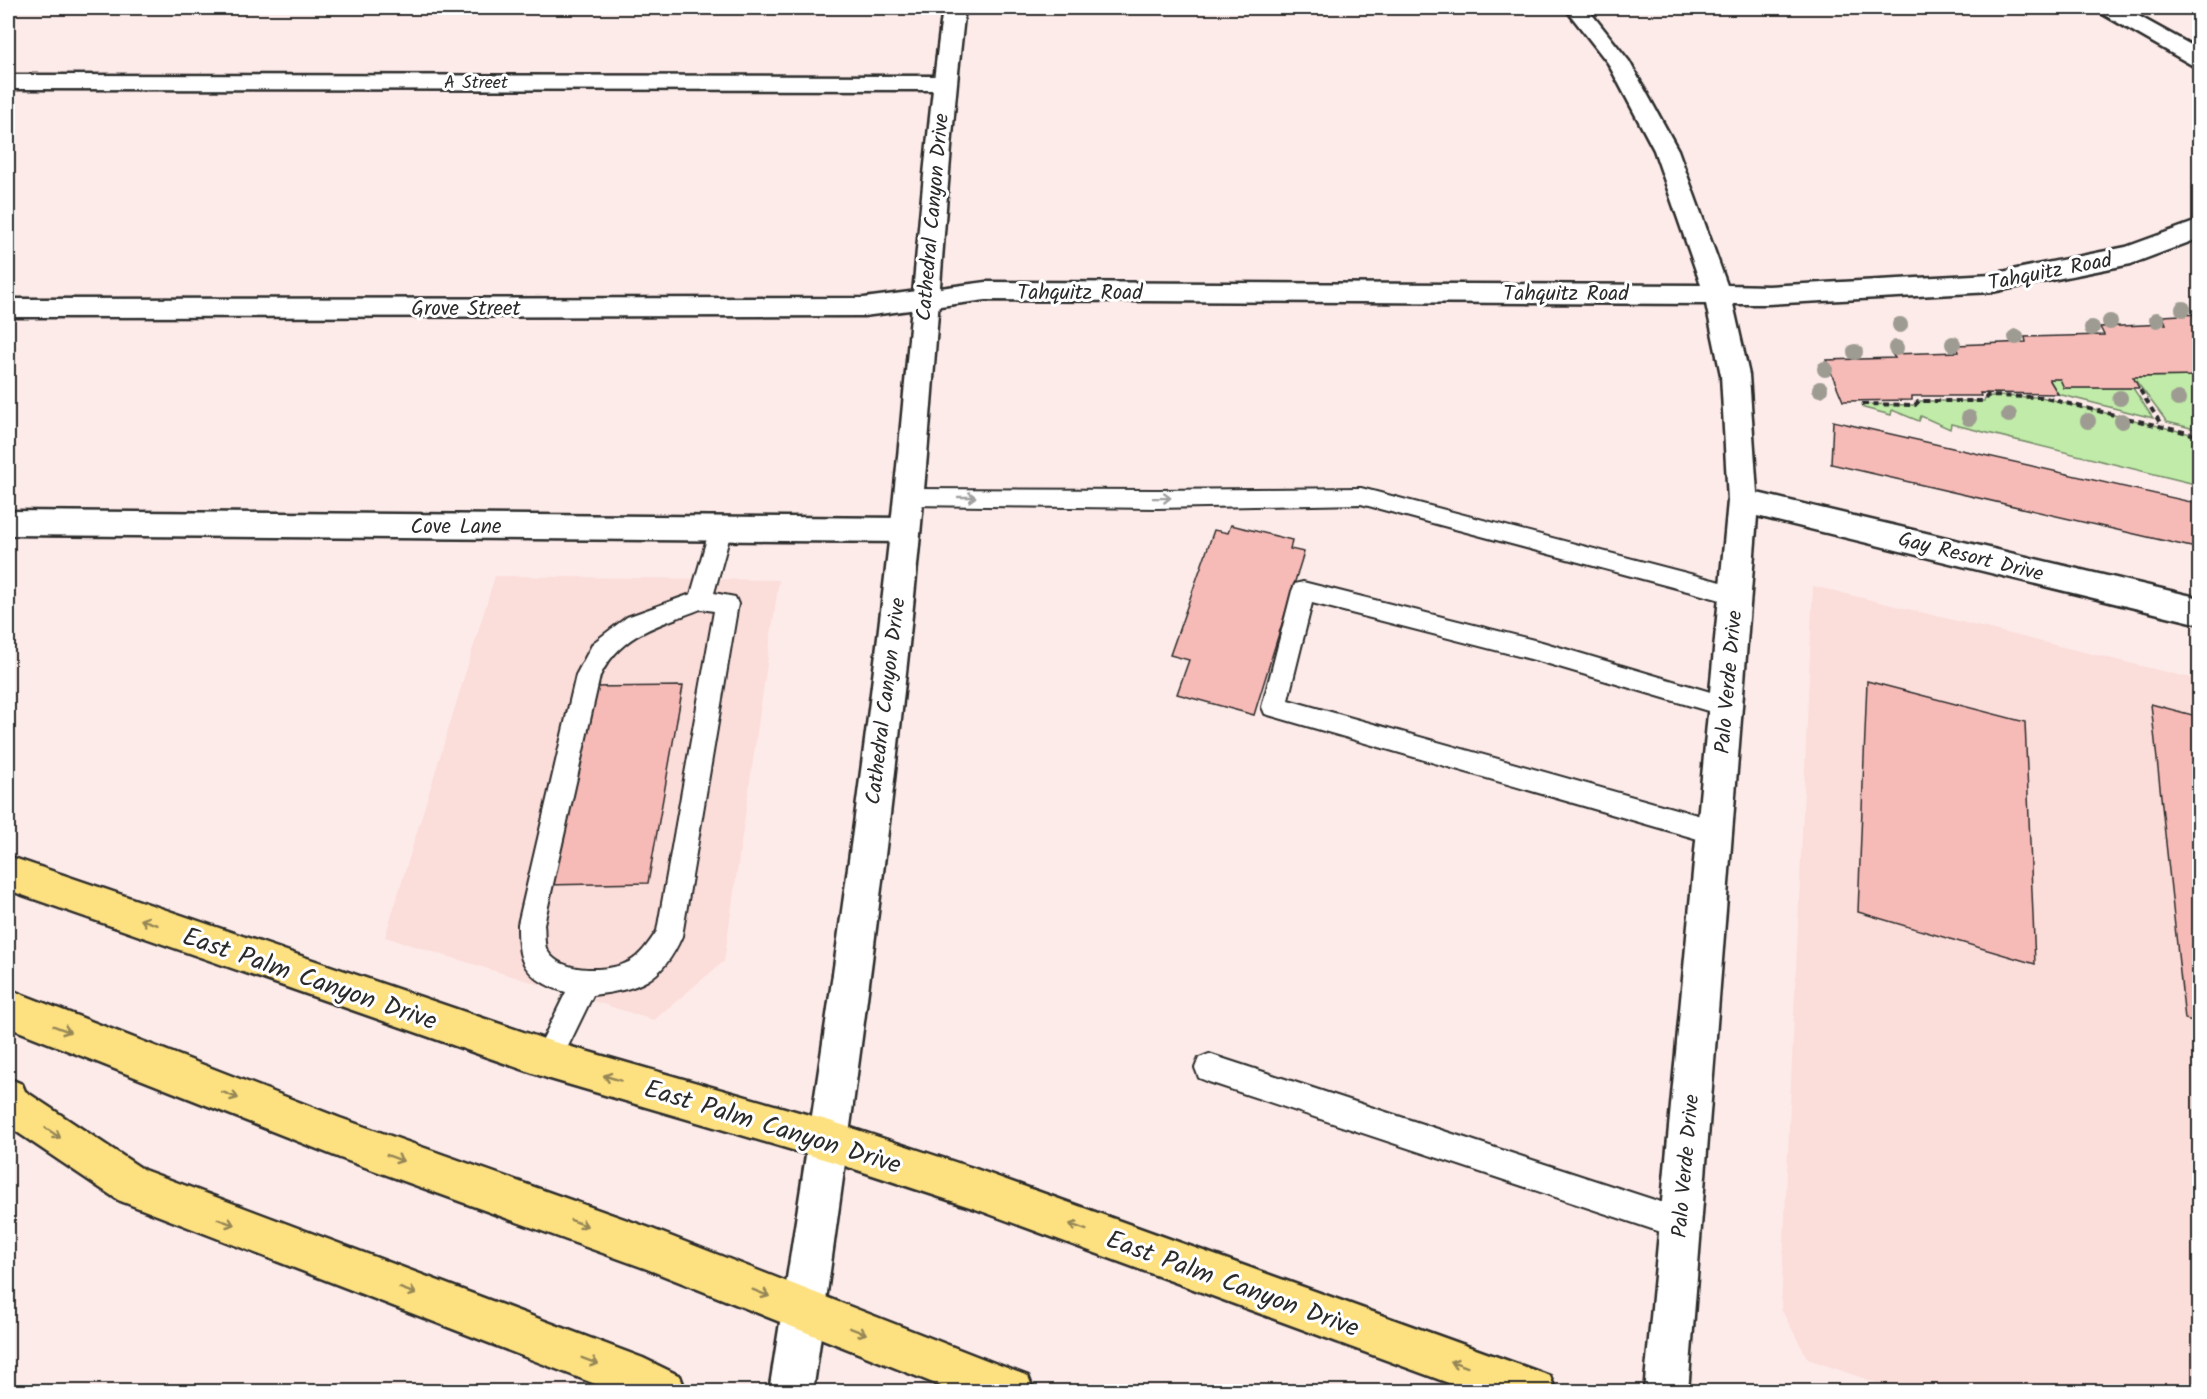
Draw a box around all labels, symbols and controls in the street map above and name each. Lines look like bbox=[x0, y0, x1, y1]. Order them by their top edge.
street label: A Street bbox=[444, 69, 509, 98]
street label: Cathedral Canyon Drive bbox=[908, 111, 959, 322]
street label: Tahquitz Road bbox=[1986, 244, 2115, 301]
street label: Tahquitz Road bbox=[1017, 277, 1143, 310]
street label: Tahquitz Road bbox=[1503, 278, 1629, 311]
street label: Grove Street bbox=[411, 293, 522, 326]
one-way arrow bbox=[957, 491, 977, 503]
one-way arrow bbox=[1152, 493, 1172, 504]
street label: Cove Lane bbox=[411, 511, 502, 544]
street label: Gay Resort Drive bbox=[1895, 523, 2047, 592]
street label: Cathedral Canyon Drive bbox=[857, 595, 916, 807]
street label: Palo Verde Drive bbox=[1707, 608, 1752, 755]
one-way arrow bbox=[140, 916, 159, 927]
street label: East Palm Canyon Drive bbox=[176, 917, 443, 1043]
one-way arrow bbox=[52, 1024, 71, 1035]
street label: East Palm Canyon Drive bbox=[639, 1069, 906, 1187]
one-way arrow bbox=[603, 1072, 622, 1083]
one-way arrow bbox=[220, 1090, 239, 1101]
street label: Palo Verde Drive bbox=[1664, 1092, 1709, 1239]
one-way arrow bbox=[44, 1127, 61, 1139]
one-way arrow bbox=[385, 1153, 404, 1164]
one-way arrow bbox=[216, 1217, 234, 1228]
one-way arrow bbox=[569, 1219, 588, 1230]
one-way arrow bbox=[1070, 1220, 1088, 1231]
street label: East Palm Canyon Drive bbox=[1100, 1220, 1365, 1350]
one-way arrow bbox=[398, 1287, 417, 1298]
one-way arrow bbox=[751, 1288, 770, 1299]
one-way arrow bbox=[848, 1326, 866, 1337]
one-way arrow bbox=[580, 1356, 599, 1367]
one-way arrow bbox=[1450, 1358, 1469, 1369]

